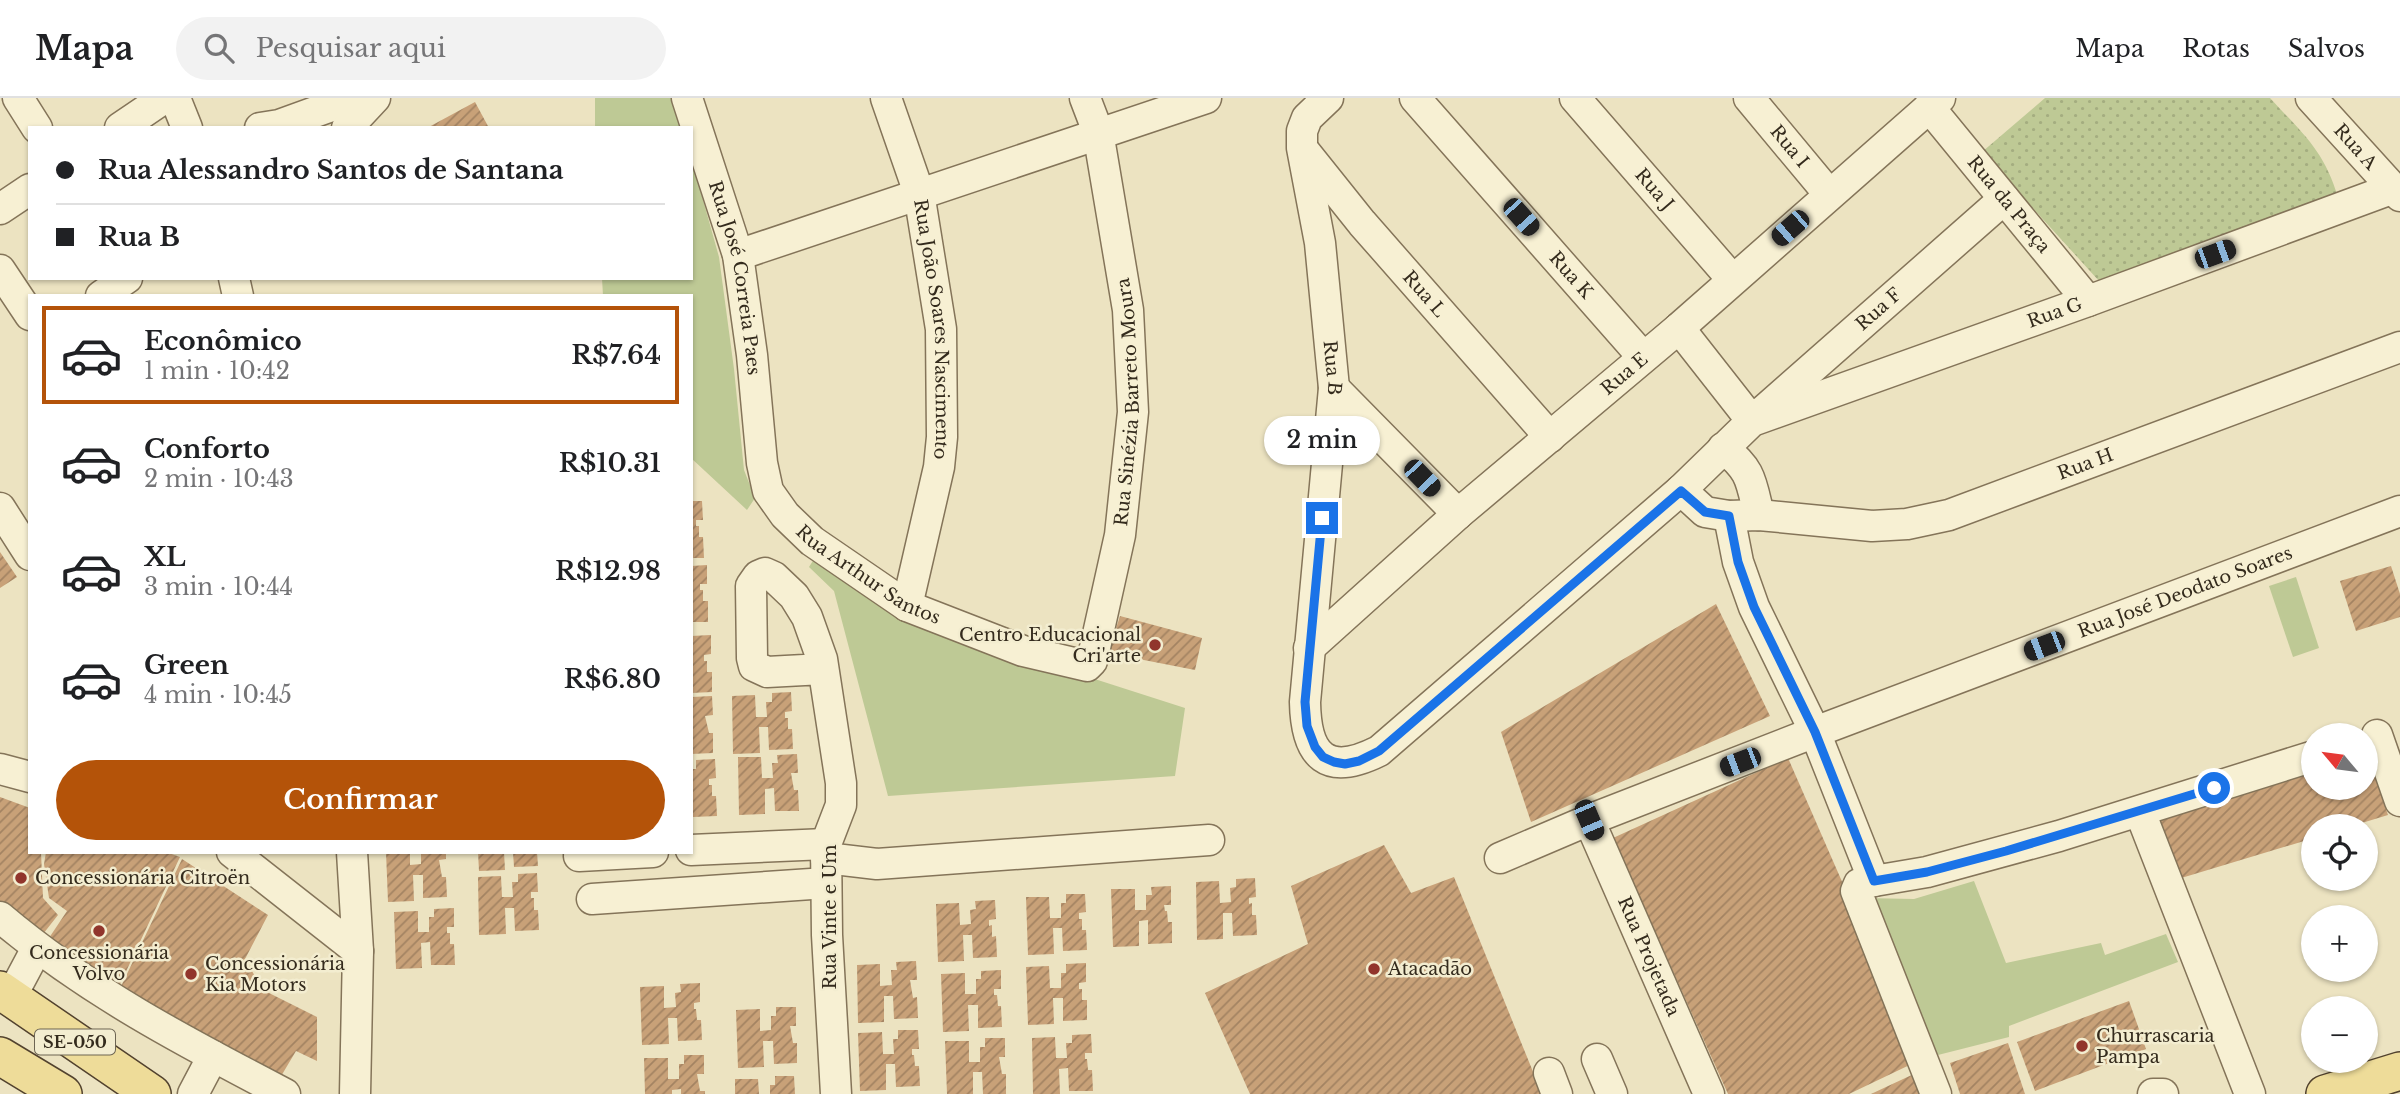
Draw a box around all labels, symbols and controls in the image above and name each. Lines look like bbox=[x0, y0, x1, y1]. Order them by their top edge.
search box bbox=[176, 17, 666, 80]
text: Mapa bbox=[35, 28, 134, 69]
icon: search bbox=[200, 29, 238, 67]
text: Pesquisar aqui bbox=[256, 32, 446, 64]
text: Mapa bbox=[2075, 34, 2144, 63]
text: Rotas bbox=[2182, 34, 2250, 63]
text: Salvos bbox=[2288, 34, 2365, 63]
street label: Rua A bbox=[2329, 119, 2383, 175]
street label: Rua I bbox=[1765, 121, 1813, 172]
street label: Rua da Praça bbox=[1963, 151, 2055, 257]
text: Rua Alessandro Santos de Santana bbox=[98, 154, 564, 186]
street label: Rua J bbox=[1630, 164, 1678, 215]
street label: Rua José Correia Paes bbox=[704, 178, 765, 376]
car bbox=[1500, 194, 1543, 240]
street label: Rua João Soares Nascimento bbox=[909, 197, 953, 461]
car bbox=[1768, 206, 1813, 250]
text: Rua B bbox=[98, 221, 180, 253]
car bbox=[2192, 237, 2239, 271]
street label: Rua K bbox=[1544, 247, 1598, 304]
street label: Rua L bbox=[1398, 266, 1450, 322]
street label: Rua Sinézia Barreto Moura bbox=[1110, 276, 1144, 527]
street label: Rua F bbox=[1851, 284, 1906, 335]
street label: Rua G bbox=[2024, 293, 2086, 333]
icon: car bbox=[60, 324, 123, 387]
text: Econômico bbox=[144, 325, 302, 357]
text: R$7.64 bbox=[571, 339, 661, 371]
street label: Rua B bbox=[1318, 339, 1346, 396]
street label: Rua E bbox=[1597, 348, 1652, 400]
text: 1 min · 10:42 bbox=[144, 357, 290, 385]
callout: 2 min bbox=[1264, 416, 1380, 466]
text: 2 min bbox=[1287, 426, 1357, 454]
icon: car bbox=[60, 432, 123, 495]
text: Conforto bbox=[144, 433, 270, 465]
street label: Rua H bbox=[2054, 444, 2116, 485]
text: R$10.31 bbox=[559, 447, 661, 479]
car bbox=[1400, 456, 1445, 500]
text: 2 min · 10:43 bbox=[144, 465, 294, 493]
route end bbox=[1306, 502, 1338, 534]
street label: Rua Arthur Santos bbox=[791, 520, 944, 629]
icon: car bbox=[60, 540, 123, 603]
text: XL bbox=[144, 541, 186, 573]
street label: Rua José Deodato Soares bbox=[2075, 542, 2295, 643]
text: R$12.98 bbox=[555, 555, 661, 587]
text: 3 min · 10:44 bbox=[144, 573, 293, 601]
place label: Centro Educacional Cri'arte bbox=[959, 624, 1141, 667]
car bbox=[2021, 629, 2068, 663]
marker: Centro Educacional Cri'arte bbox=[1147, 637, 1163, 653]
icon: car bbox=[60, 648, 123, 711]
text: Green bbox=[144, 649, 229, 681]
text: R$6.80 bbox=[564, 663, 661, 695]
text: 4 min · 10:45 bbox=[144, 681, 292, 709]
north arrow bbox=[2301, 723, 2378, 800]
map controls bbox=[2301, 723, 2378, 1073]
car bbox=[1717, 745, 1764, 779]
button: Confirmar bbox=[56, 760, 665, 840]
route start bbox=[2198, 772, 2230, 804]
car bbox=[1572, 797, 1607, 843]
button: locate bbox=[2301, 814, 2378, 891]
street label: Rua Vinte e Um bbox=[819, 845, 841, 989]
place label: Concessionária Citroën bbox=[35, 867, 250, 889]
marker: Concessionária Citroën bbox=[13, 870, 29, 886]
street label: Rua Projetada bbox=[1613, 893, 1685, 1020]
button: + bbox=[2301, 905, 2378, 982]
marker: Concessionária Volvo bbox=[91, 923, 107, 939]
place label: Concessionária Volvo bbox=[29, 942, 169, 985]
place label: Concessionária Kia Motors bbox=[205, 953, 345, 996]
place label: Atacadão bbox=[1387, 958, 1472, 980]
marker: Atacadão bbox=[1366, 961, 1382, 977]
marker: Concessionária Kia Motors bbox=[183, 966, 199, 982]
button: − bbox=[2301, 996, 2378, 1073]
place label: Churrascaria Pampa bbox=[2096, 1025, 2215, 1068]
road number: SE-050 bbox=[35, 1030, 115, 1054]
marker: Churrascaria Pampa bbox=[2074, 1038, 2090, 1054]

